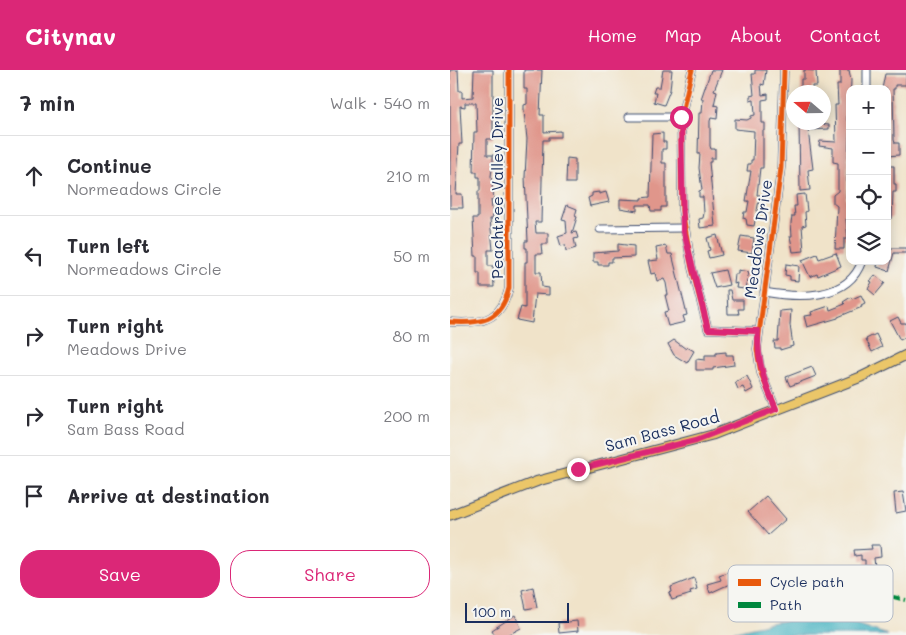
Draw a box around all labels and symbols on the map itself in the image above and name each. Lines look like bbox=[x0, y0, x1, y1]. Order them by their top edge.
north arrow bbox=[786, 85, 831, 130]
street label: Peachtree Valley Drive bbox=[486, 97, 507, 279]
route start bbox=[670, 106, 693, 129]
street label: Meadows Drive bbox=[739, 178, 776, 300]
street label: Sam Bass Road bbox=[603, 405, 721, 456]
route end bbox=[567, 458, 590, 481]
legend bbox=[728, 565, 893, 622]
text: Cycle path bbox=[770, 572, 844, 591]
text: Path bbox=[770, 595, 801, 614]
scale bar bbox=[465, 600, 569, 623]

